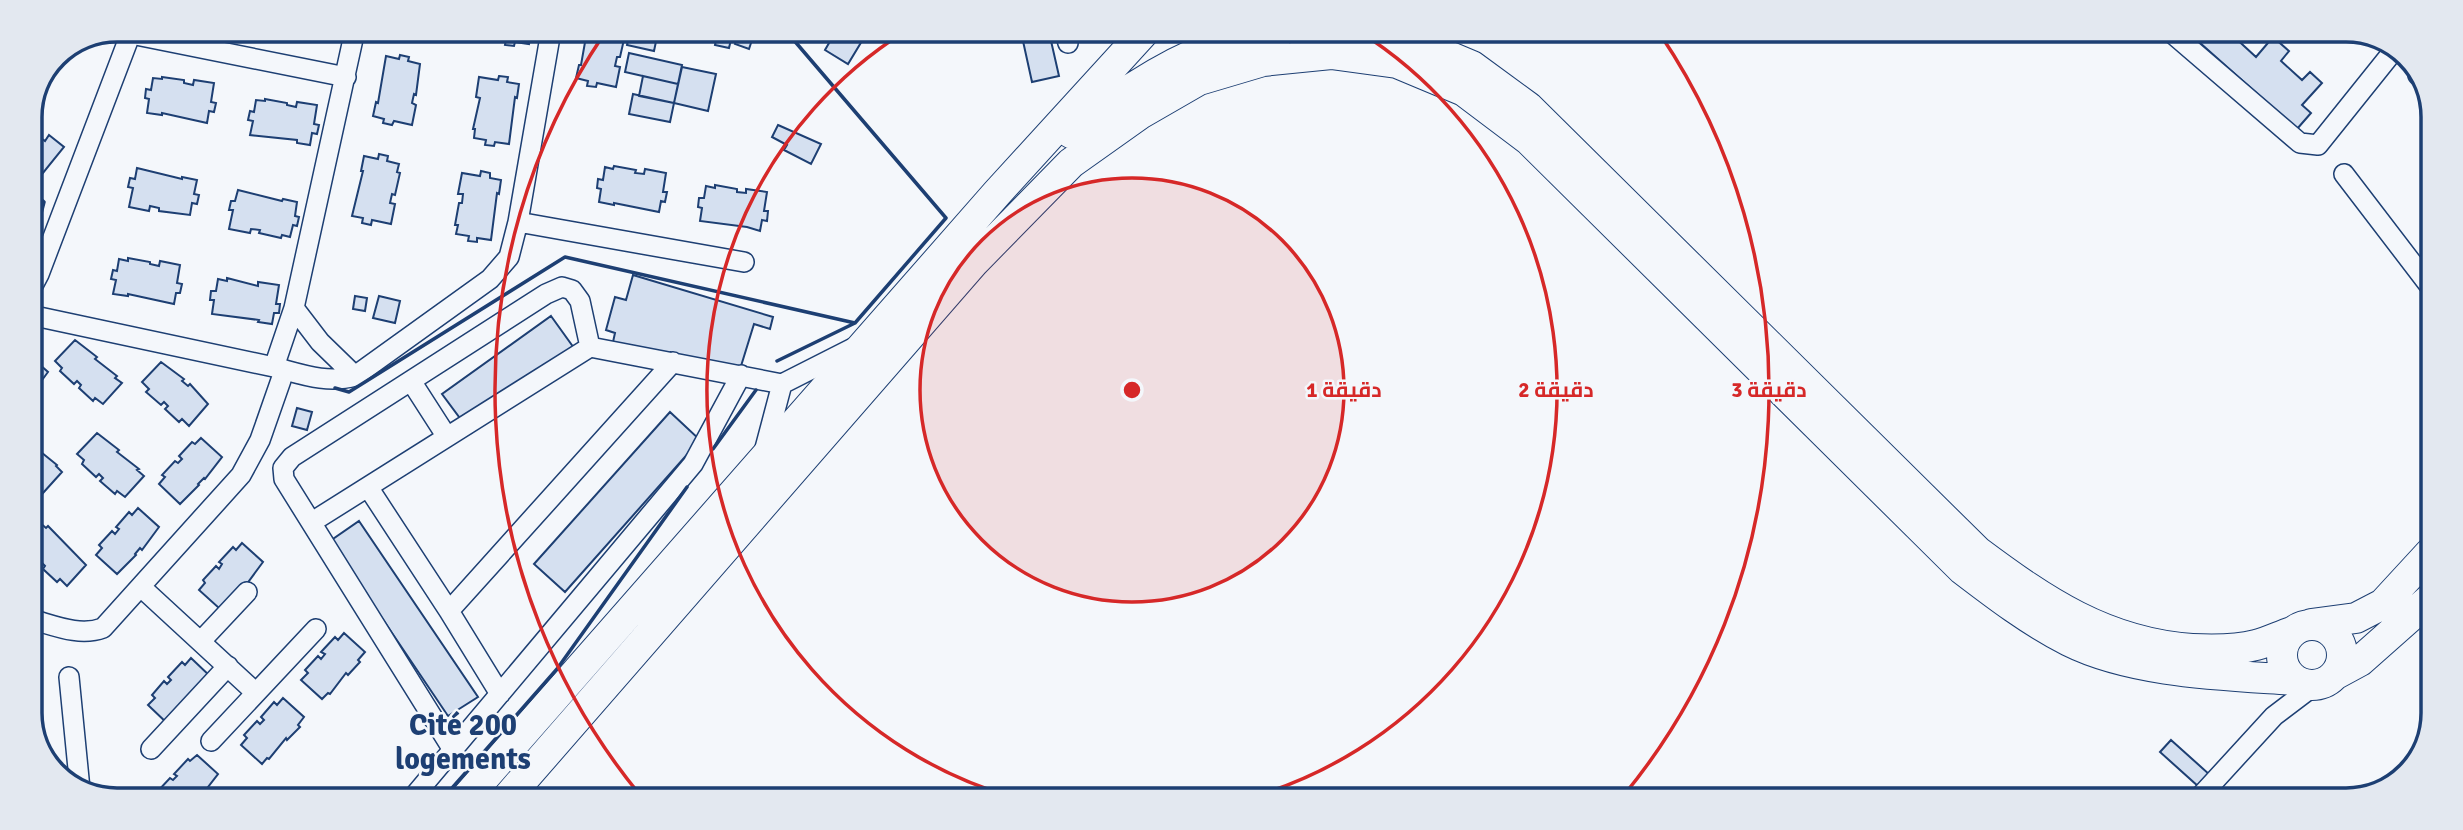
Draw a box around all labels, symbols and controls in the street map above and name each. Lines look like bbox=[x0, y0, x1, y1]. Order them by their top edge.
text: 1 دقيقة bbox=[1306, 377, 1382, 403]
text: 2 دقيقة bbox=[1518, 377, 1594, 403]
text: 3 دقيقة bbox=[1731, 377, 1807, 403]
centre of rings bbox=[1120, 378, 1144, 402]
district label: Cité 200 logements bbox=[395, 707, 531, 778]

